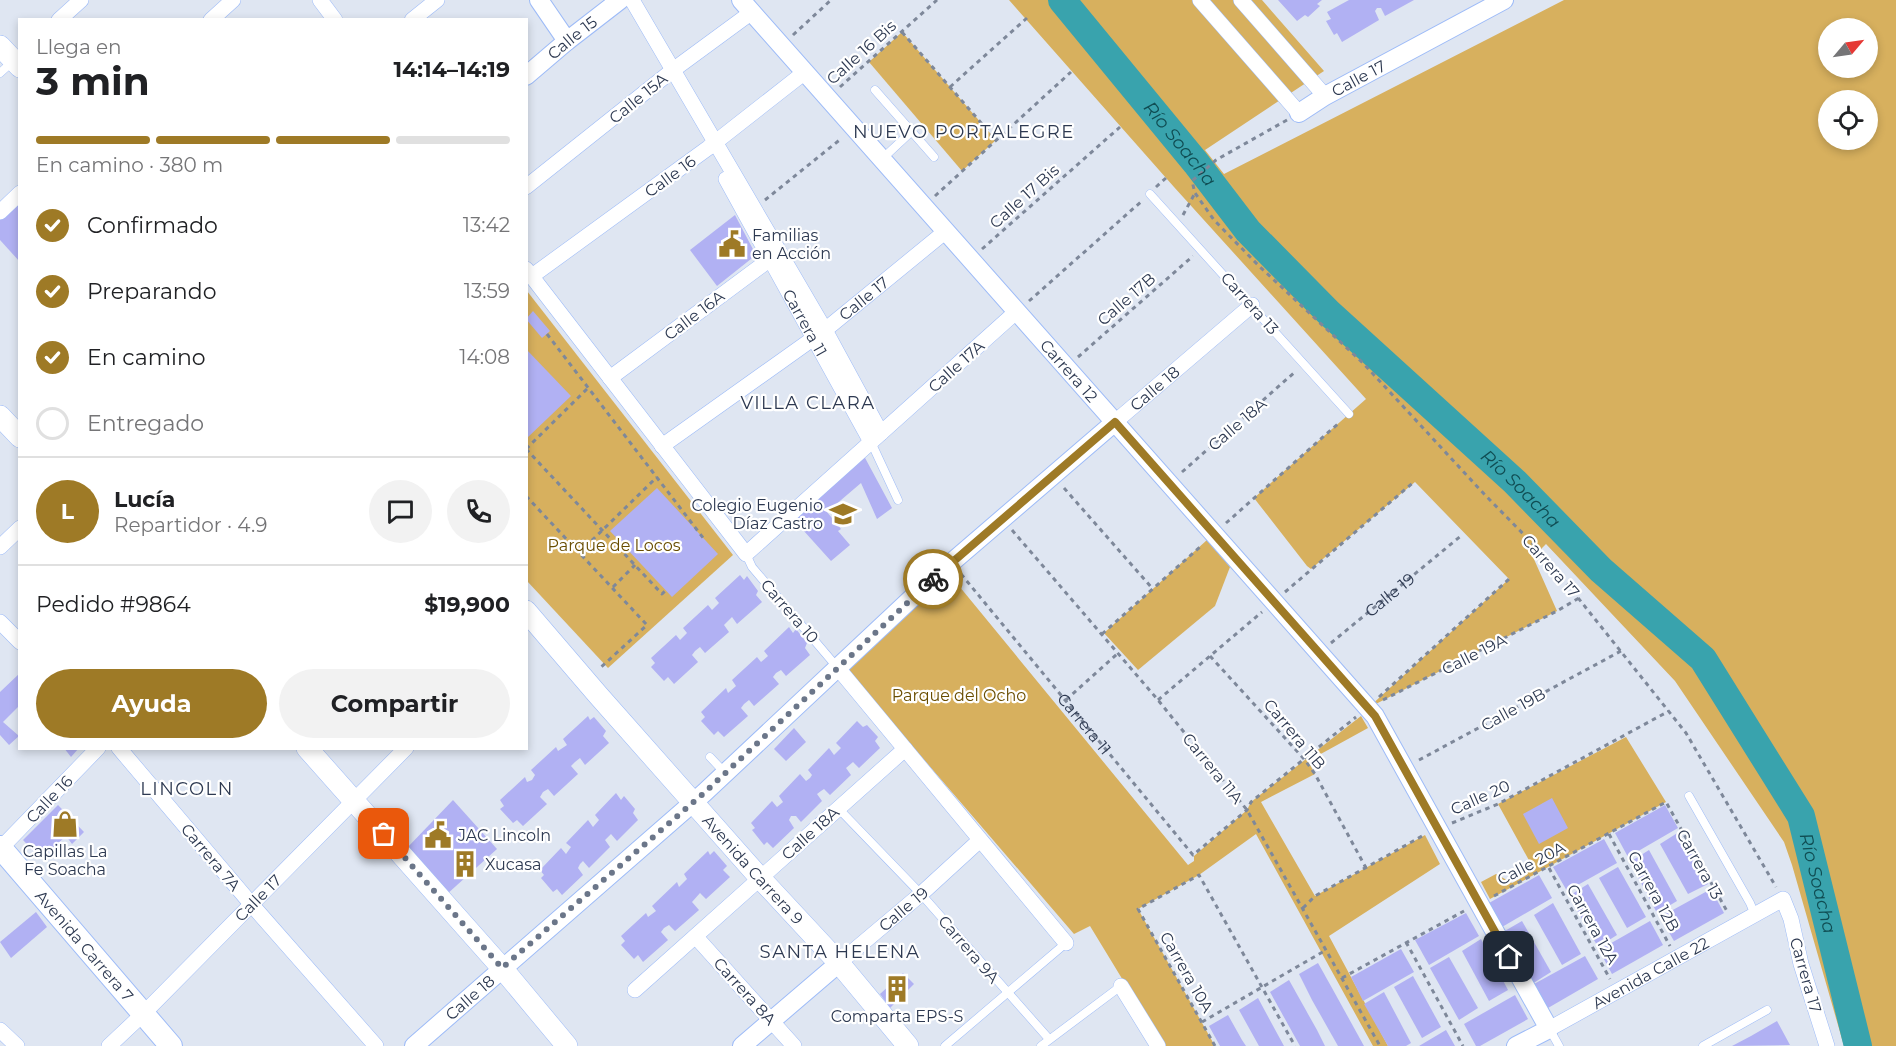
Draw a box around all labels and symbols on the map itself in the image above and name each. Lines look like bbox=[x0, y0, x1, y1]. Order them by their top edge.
street label: Calle 15 bbox=[544, 12, 601, 63]
street label: Calle 16 Bis bbox=[823, 16, 900, 89]
north arrow bbox=[1818, 18, 1878, 78]
street label: Calle 17 bbox=[1328, 56, 1389, 101]
street label: Calle 15A bbox=[605, 69, 672, 128]
water label: Río Soacha bbox=[1139, 97, 1221, 191]
district label: NUEVO PORTALEGRE bbox=[853, 121, 1075, 143]
street label: Calle 16 bbox=[641, 151, 700, 201]
street label: Calle 17 Bis bbox=[986, 160, 1063, 232]
place label: Familias en Acción bbox=[752, 226, 831, 263]
public building icon: Familias en Acción bbox=[717, 229, 747, 259]
street label: Carrera 13 bbox=[1217, 268, 1282, 338]
street label: Calle 17B bbox=[1094, 269, 1159, 330]
street label: Calle 17 bbox=[835, 273, 893, 325]
street label: Calle 16A bbox=[661, 286, 728, 344]
street label: Carrera 11 bbox=[779, 286, 831, 360]
street label: Calle 17A bbox=[924, 336, 989, 396]
street label: Carrera 12 bbox=[1036, 336, 1101, 406]
street label: Calle 18 bbox=[1126, 362, 1184, 415]
district label: VILLA CLARA bbox=[740, 392, 876, 414]
street label: Calle 18A bbox=[1204, 394, 1271, 455]
water label: Río Soacha bbox=[1476, 445, 1565, 533]
place label: Colegio Eugenio Díaz Castro bbox=[691, 496, 823, 533]
school or university icon: Colegio Eugenio Díaz Castro bbox=[828, 499, 858, 529]
street label: Carrera 17 bbox=[1518, 531, 1583, 602]
park label: Parque de Locos bbox=[547, 536, 681, 555]
courier bbox=[903, 549, 963, 609]
street label: Calle 19 bbox=[1361, 569, 1419, 621]
street label: Carrera 10 bbox=[757, 575, 823, 647]
street label: Calle 19A bbox=[1439, 630, 1510, 679]
street label: Calle 19B bbox=[1478, 684, 1549, 735]
park label: Parque del Ocho bbox=[892, 686, 1026, 705]
street label: Carrera 11 bbox=[1053, 689, 1115, 758]
street label: Carrera 11B bbox=[1260, 695, 1329, 773]
street label: Carrera 11A bbox=[1178, 729, 1247, 808]
street label: Calle 16 bbox=[22, 771, 77, 827]
street label: Calle 20 bbox=[1448, 776, 1513, 819]
district label: LINCOLN bbox=[140, 778, 234, 800]
street label: Calle 18A bbox=[778, 802, 843, 864]
pin bbox=[358, 808, 409, 859]
shop icon: Capillas La Fe Soacha bbox=[50, 809, 80, 839]
street label: Avenida Carrera 9 bbox=[699, 811, 807, 928]
street label: Carrera 7A bbox=[177, 820, 245, 895]
public building icon: JAC Lincoln bbox=[423, 820, 453, 850]
place label: JAC Lincoln bbox=[457, 826, 551, 845]
street label: Carrera 13 bbox=[1673, 826, 1727, 903]
water label: Río Soacha bbox=[1795, 831, 1841, 936]
street label: Calle 20A bbox=[1494, 837, 1569, 889]
place label: Capillas La Fe Soacha bbox=[23, 842, 107, 879]
street label: Carrera 12B bbox=[1624, 848, 1683, 935]
building icon: Xucasa bbox=[450, 849, 480, 879]
place label: Xucasa bbox=[485, 855, 542, 874]
street label: Calle 17 bbox=[231, 871, 285, 926]
street label: Carrera 12A bbox=[1563, 881, 1623, 968]
street label: Calle 19 bbox=[875, 883, 932, 935]
street label: Avenida Carrera 7 bbox=[31, 886, 137, 1005]
street label: Carrera 9A bbox=[934, 912, 1003, 987]
street label: Carrera 10A bbox=[1156, 929, 1218, 1016]
pin bbox=[1483, 931, 1534, 982]
street label: Avenida Calle 22 bbox=[1589, 933, 1712, 1013]
street label: Carrera 17 bbox=[1786, 935, 1825, 1015]
district label: SANTA HELENA bbox=[760, 941, 920, 963]
street label: Carrera 8A bbox=[710, 954, 780, 1029]
street label: Calle 18 bbox=[442, 971, 499, 1024]
building icon: Comparta EPS-S bbox=[882, 974, 912, 1004]
place label: Comparta EPS-S bbox=[831, 1007, 963, 1026]

